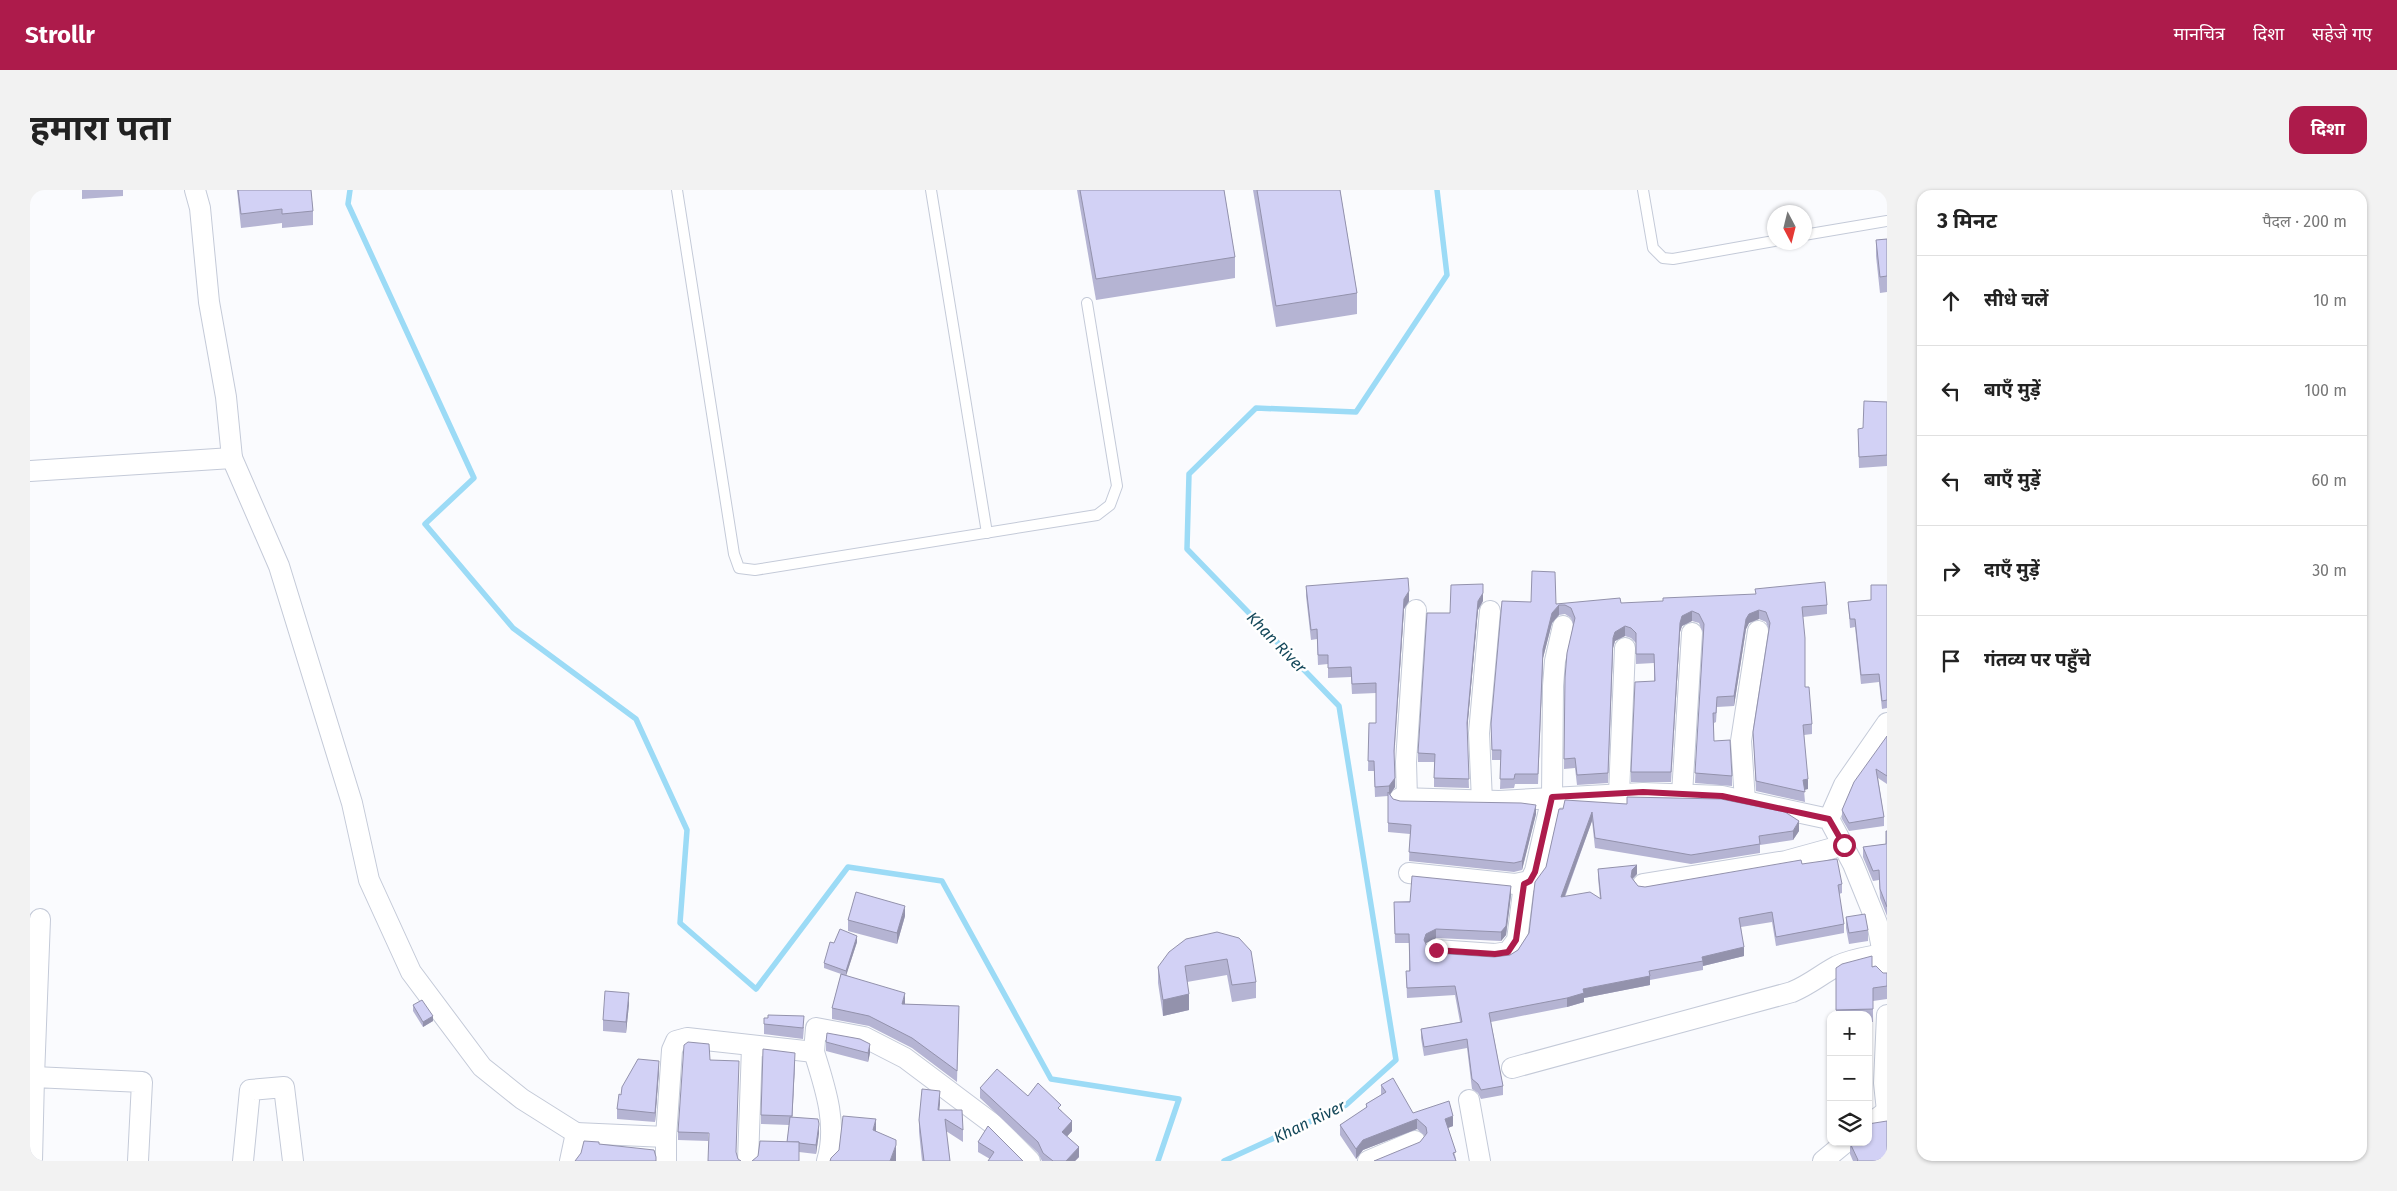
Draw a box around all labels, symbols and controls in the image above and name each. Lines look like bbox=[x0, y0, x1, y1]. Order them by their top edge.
text: Strollr bbox=[25, 21, 95, 49]
text: मानचित्र bbox=[2173, 23, 2225, 45]
text: दिशा bbox=[2253, 23, 2284, 45]
text: सहेजे गए bbox=[2312, 23, 2372, 45]
button: दिशा bbox=[2289, 106, 2367, 154]
text: हमारा पता bbox=[30, 107, 170, 149]
north arrow bbox=[1767, 205, 1812, 250]
text: 3 मिनट bbox=[1937, 208, 1997, 234]
text: पैदल · 200 m bbox=[2263, 212, 2347, 231]
icon: ahead bbox=[1937, 287, 1965, 315]
text: सीधे चलें bbox=[1984, 288, 2048, 311]
text: 10 m bbox=[2313, 291, 2347, 310]
icon: left bbox=[1937, 377, 1965, 405]
text: बाएँ मुड़ें bbox=[1984, 378, 2041, 401]
text: 100 m bbox=[2304, 381, 2347, 400]
icon: left bbox=[1937, 467, 1965, 495]
text: बाएँ मुड़ें bbox=[1984, 468, 2041, 491]
text: 60 m bbox=[2312, 471, 2347, 490]
icon: right bbox=[1937, 557, 1965, 585]
text: दाएँ मुड़ें bbox=[1984, 558, 2040, 581]
text: 30 m bbox=[2312, 561, 2347, 580]
water label: Khan River bbox=[1243, 608, 1311, 677]
icon: arrive bbox=[1937, 647, 1965, 675]
text: गंतव्य पर पहुँचे bbox=[1984, 648, 2091, 671]
route start bbox=[1833, 834, 1856, 857]
route end bbox=[1425, 939, 1448, 962]
map controls bbox=[1827, 1011, 1872, 1146]
button: + bbox=[1827, 1011, 1872, 1056]
button: − bbox=[1827, 1056, 1872, 1101]
water label: Khan River bbox=[1270, 1096, 1349, 1147]
button: layers bbox=[1827, 1101, 1872, 1146]

